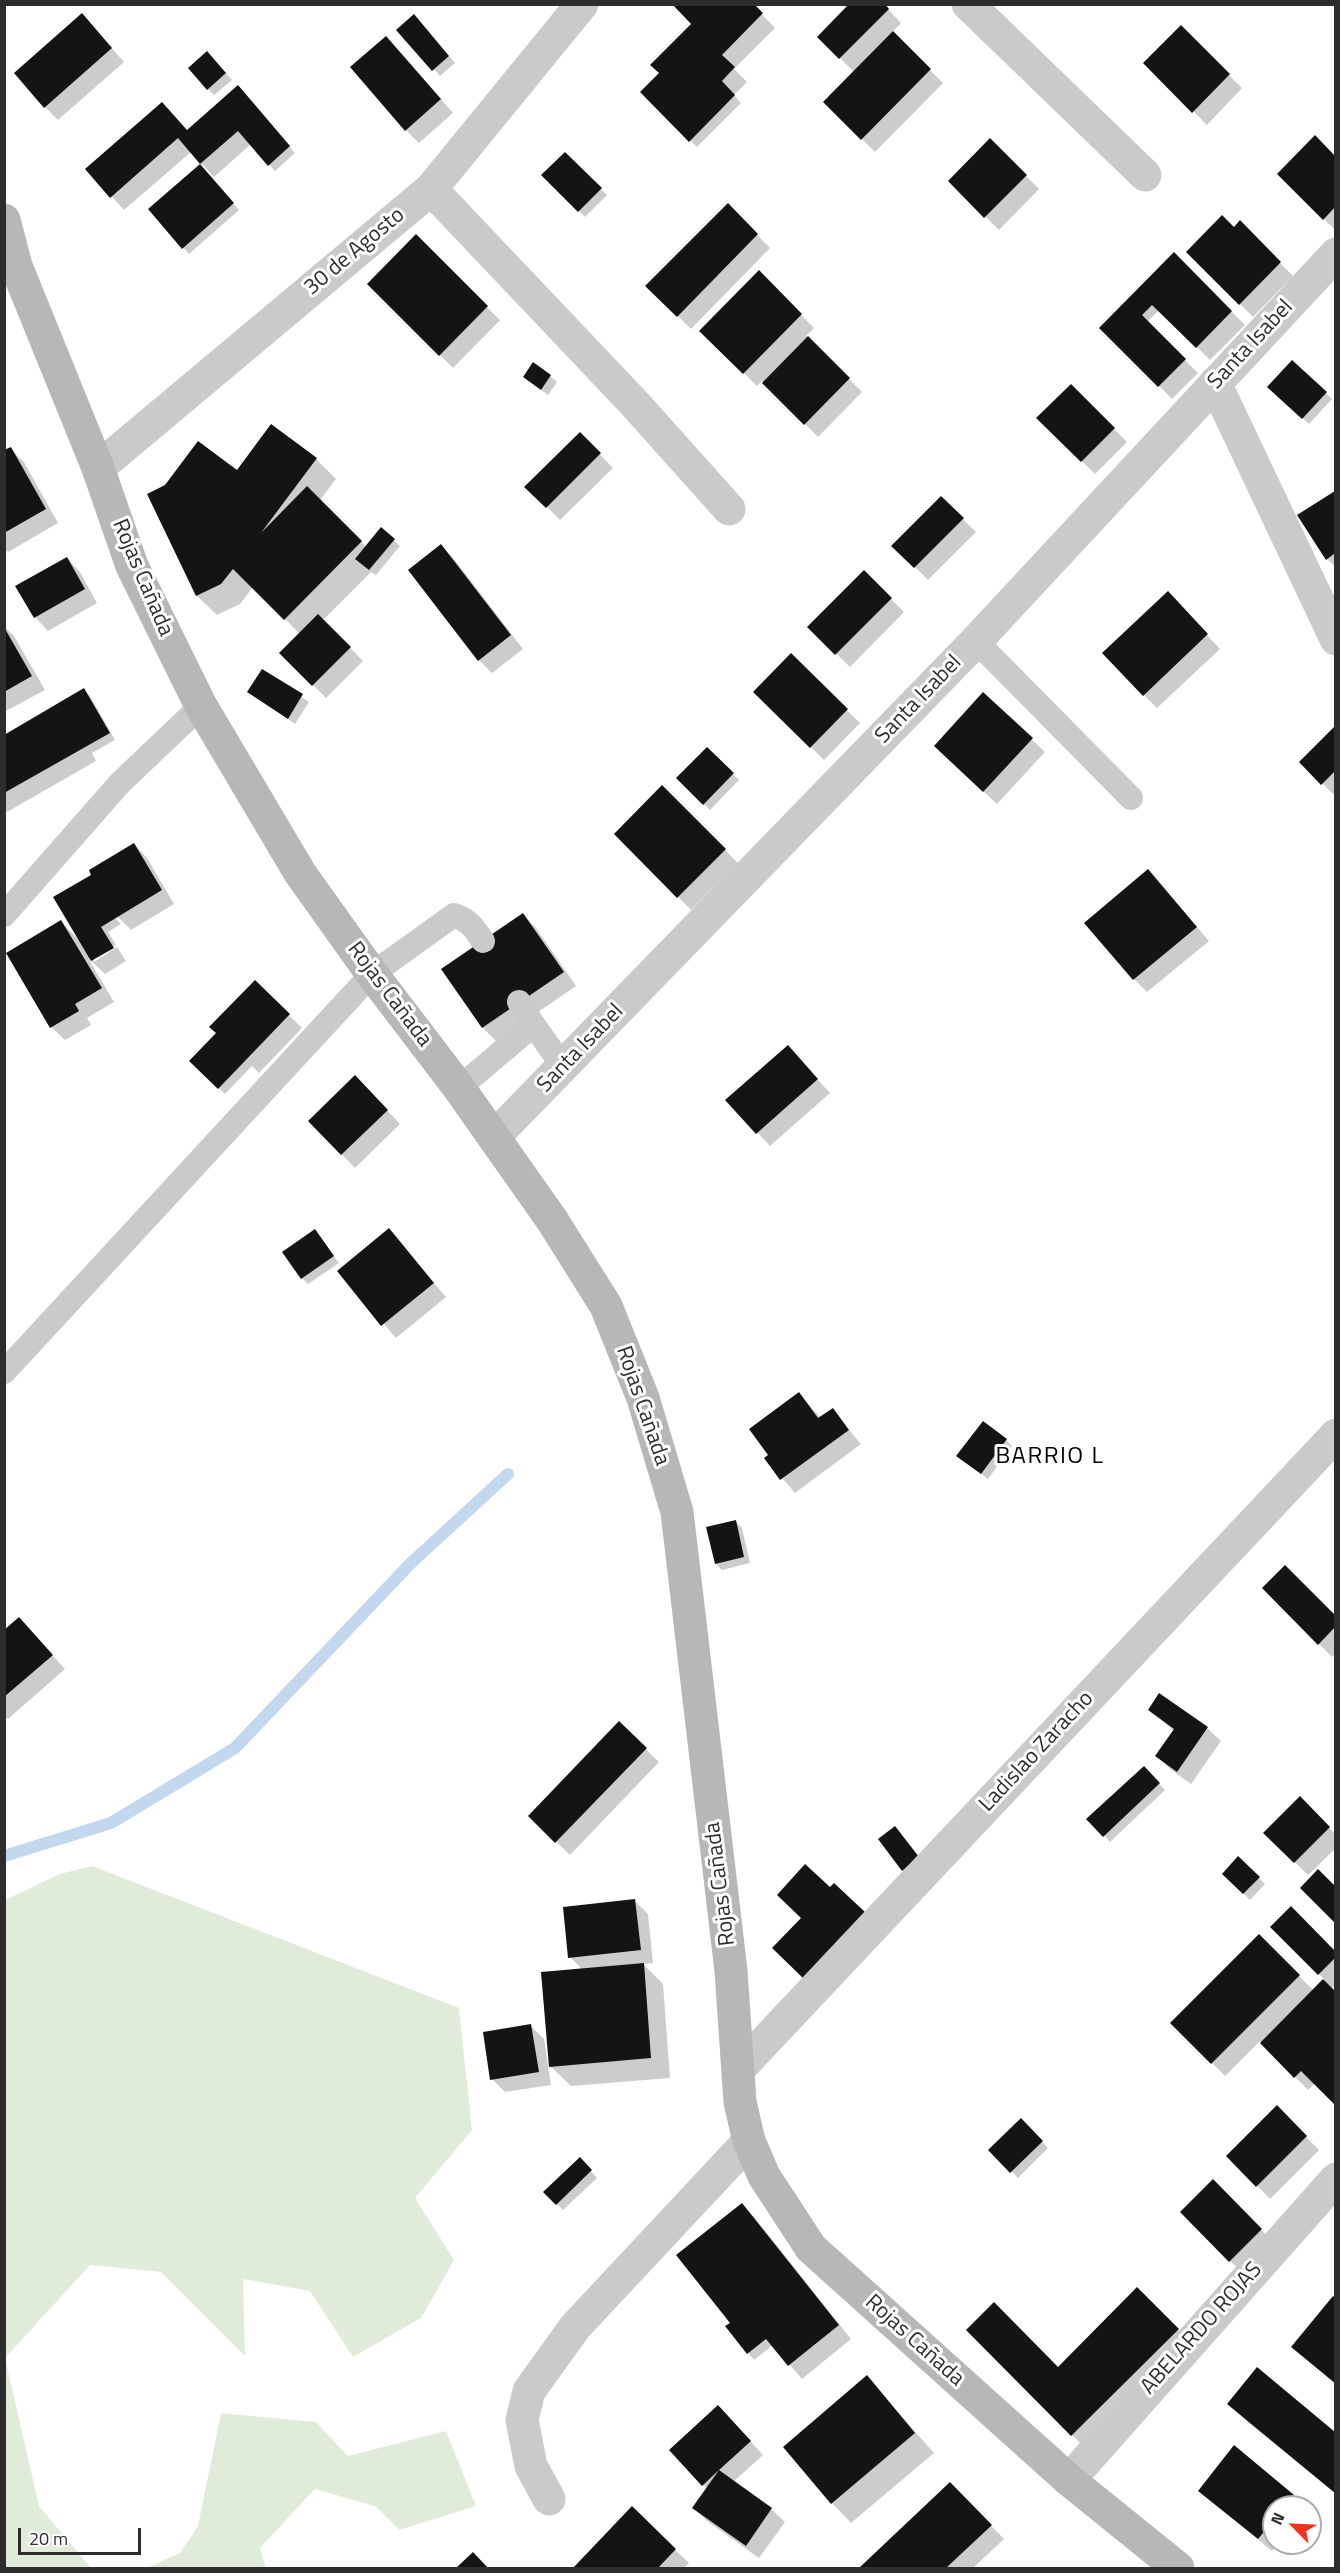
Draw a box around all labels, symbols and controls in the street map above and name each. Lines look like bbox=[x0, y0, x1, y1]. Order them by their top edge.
street label: 30 de Agosto bbox=[300, 203, 410, 301]
street label: Santa Isabel bbox=[1203, 295, 1299, 395]
street label: Rojas Cañada bbox=[106, 516, 178, 640]
street label: Santa Isabel bbox=[870, 650, 968, 750]
street label: Rojas Cañada bbox=[341, 937, 437, 1053]
street label: Santa Isabel bbox=[532, 999, 630, 1099]
street label: Rojas Cañada bbox=[609, 1343, 675, 1469]
district label: BARRIO L bbox=[996, 1443, 1104, 1471]
street label: Ladislao Zaracho bbox=[974, 1686, 1100, 1818]
street label: Rojas Cañada bbox=[700, 1821, 742, 1947]
street label: ABELARDO ROJAS bbox=[1136, 2258, 1268, 2400]
street label: Rojas Cañada bbox=[859, 2290, 969, 2392]
north arrow bbox=[1262, 2495, 1322, 2555]
text: N bbox=[1264, 2509, 1291, 2528]
scale bar bbox=[21, 2516, 144, 2554]
text: 20 m bbox=[29, 2525, 68, 2552]

